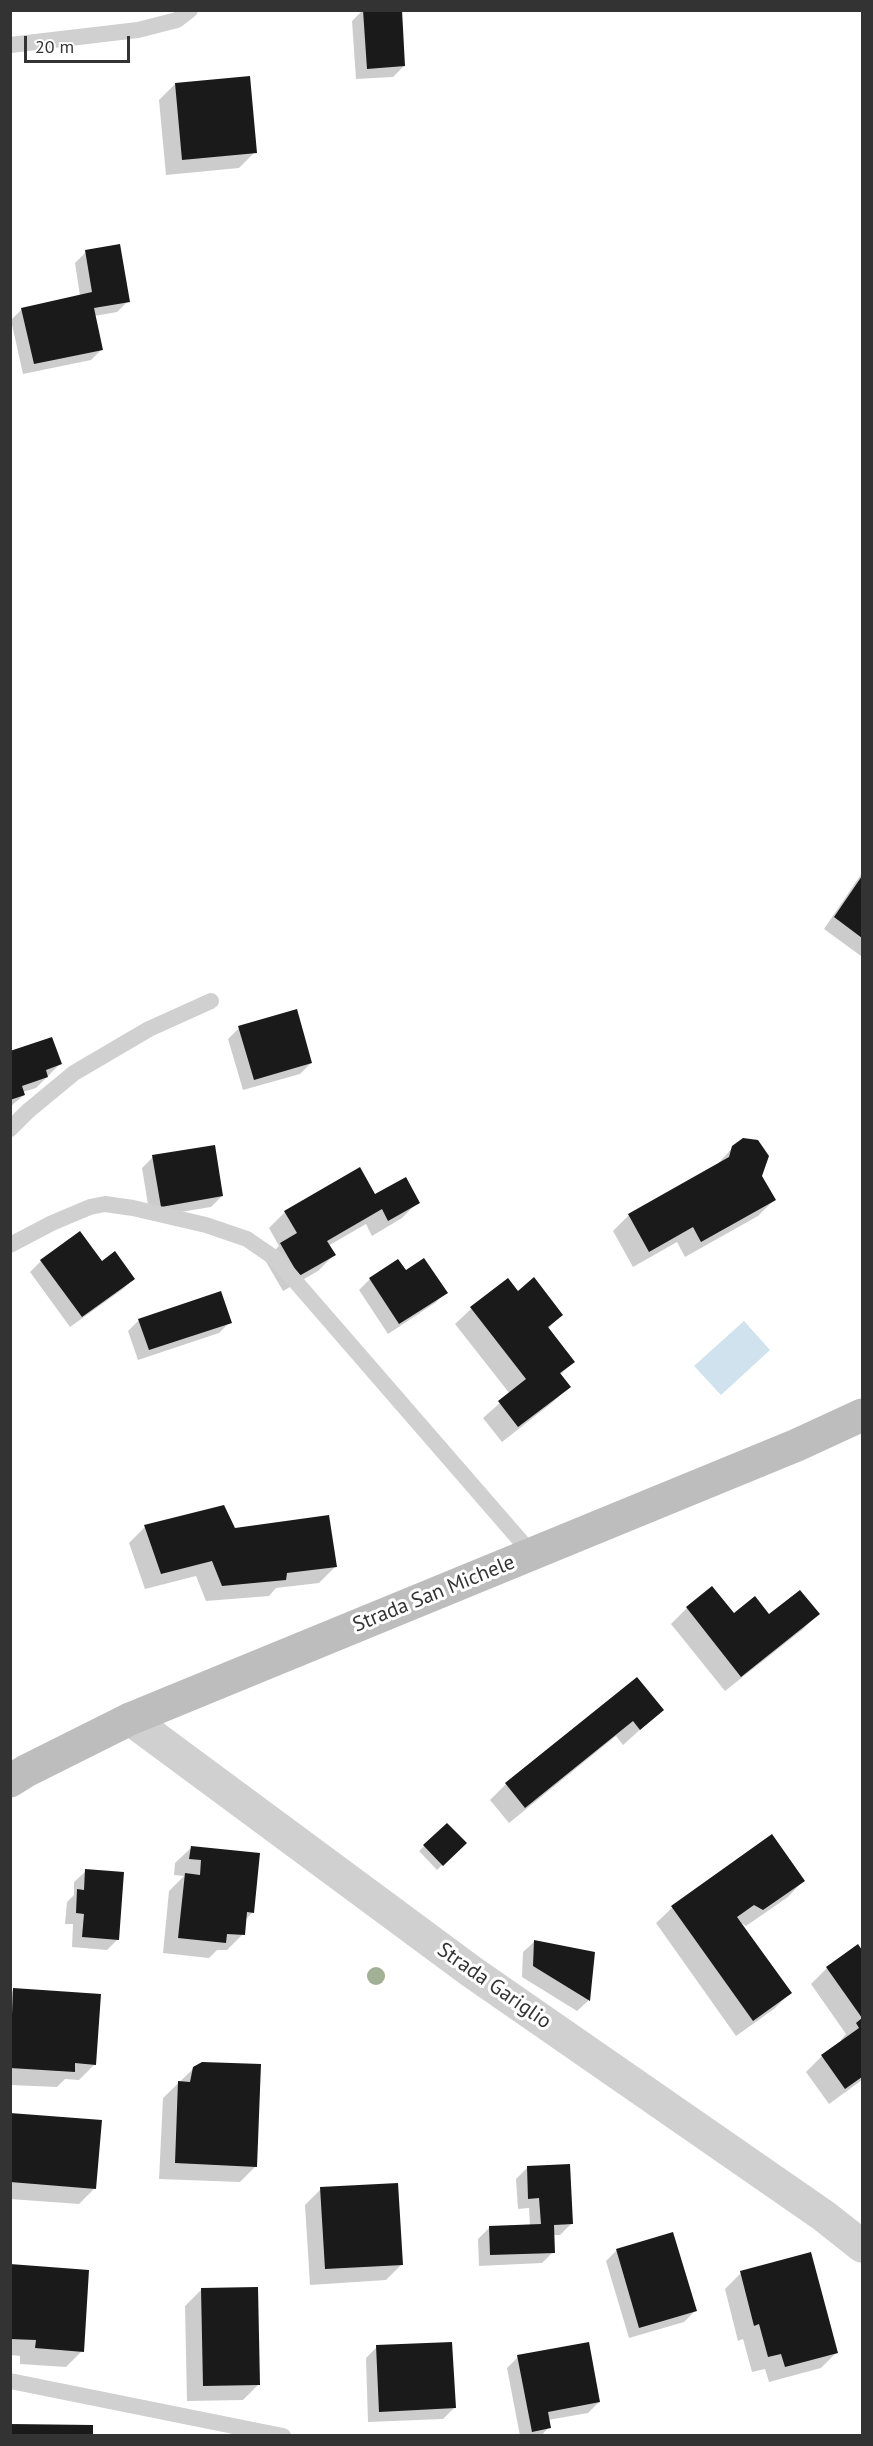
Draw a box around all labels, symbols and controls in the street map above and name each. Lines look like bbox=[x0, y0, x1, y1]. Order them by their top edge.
scale bar bbox=[27, 24, 134, 62]
text: 20 m bbox=[35, 35, 74, 58]
street label: Strada San Michele bbox=[349, 1550, 519, 1638]
street label: Strada Gariglio bbox=[432, 1937, 556, 2035]

